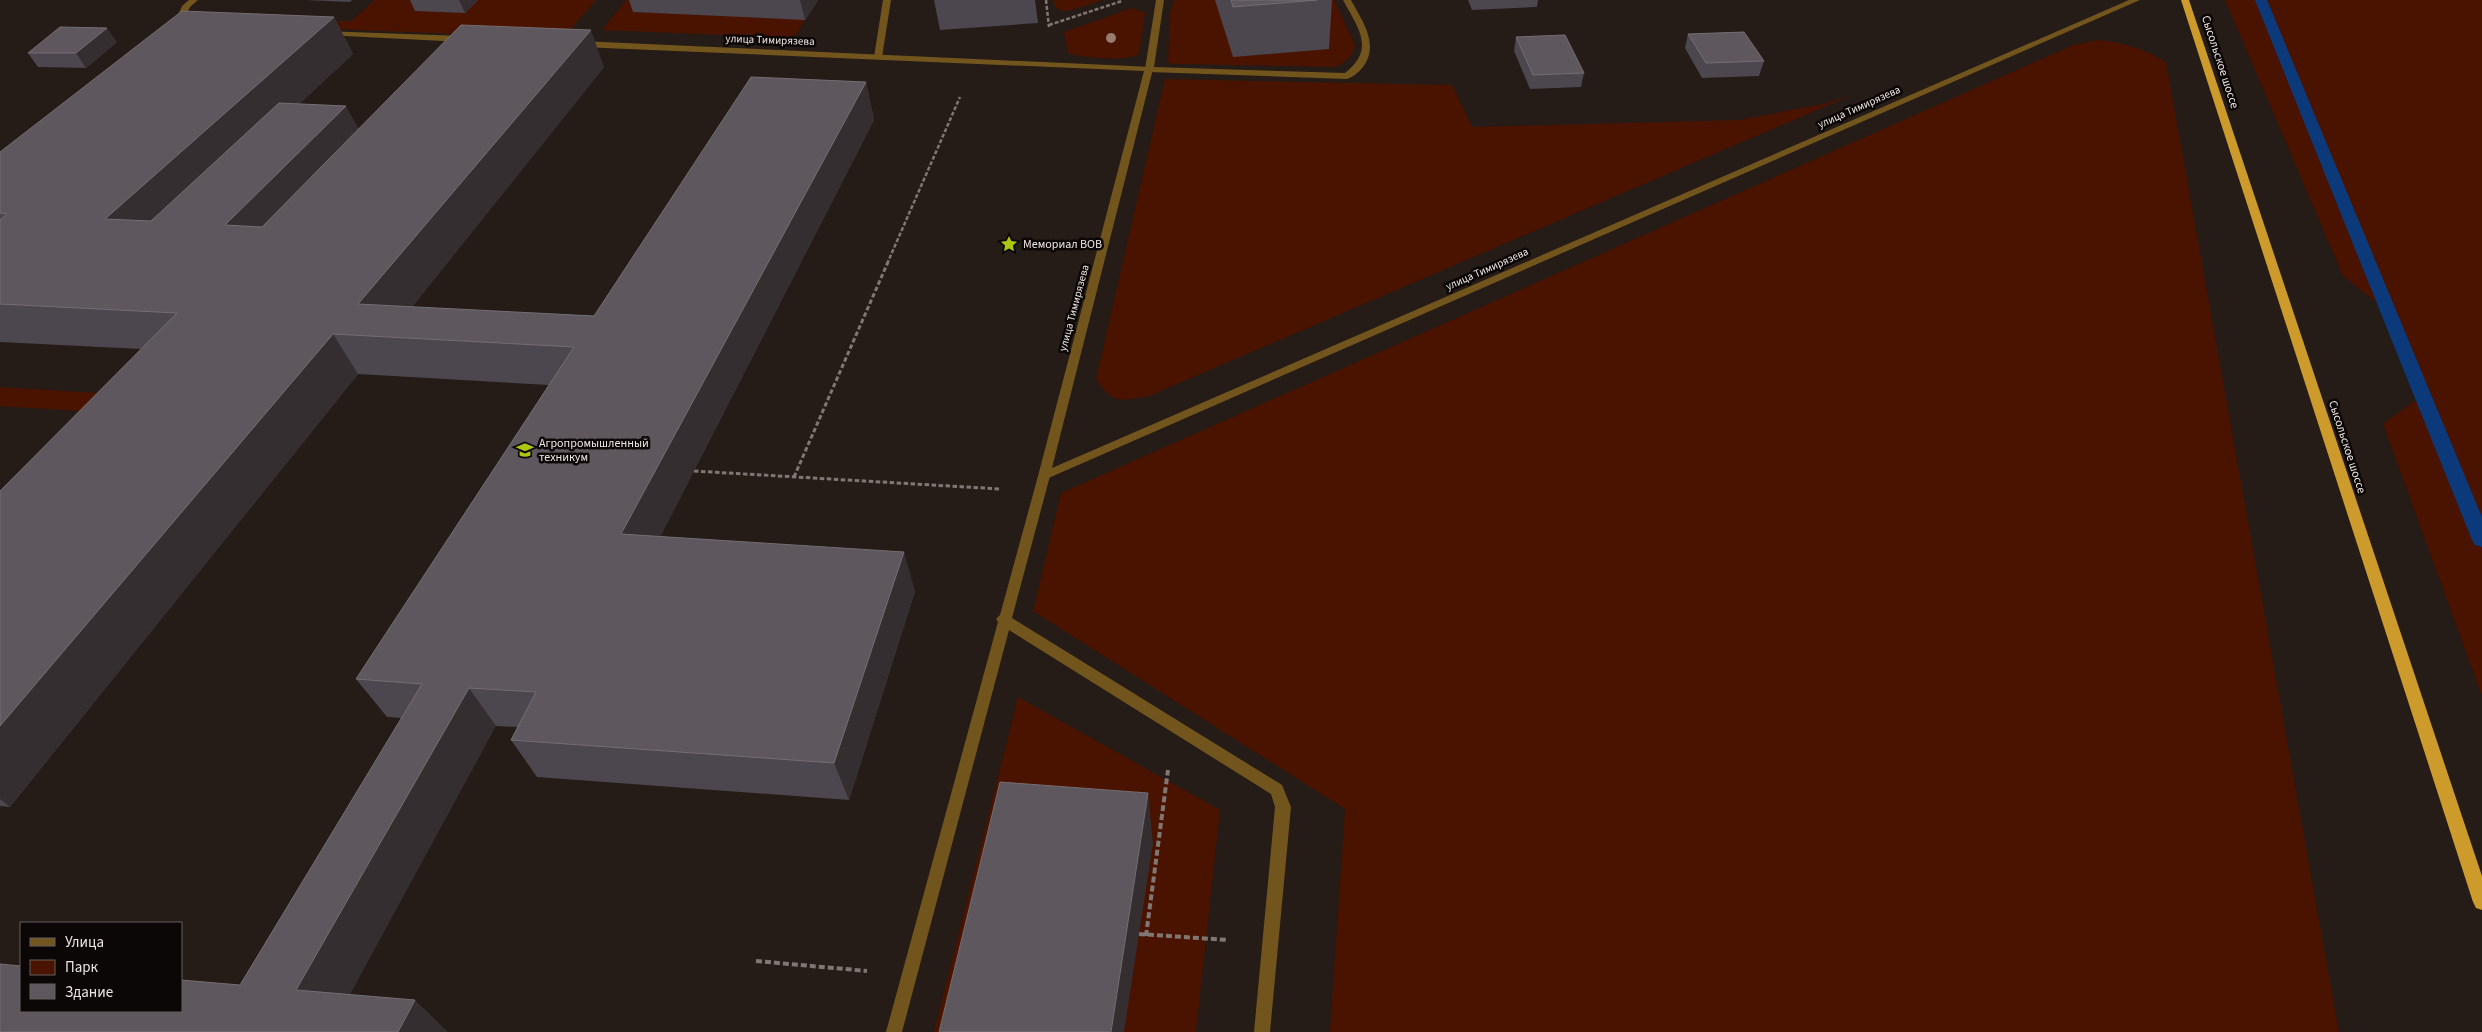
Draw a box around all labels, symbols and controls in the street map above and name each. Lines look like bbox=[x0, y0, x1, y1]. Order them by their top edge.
street label: Сысольское шоссе bbox=[2197, 13, 2243, 111]
street label: улица Тимирязева bbox=[725, 31, 815, 49]
street label: улица Тимирязева bbox=[1815, 82, 1903, 132]
place icon: Мемориал ВОВ bbox=[999, 234, 1019, 254]
place label: Мемориал ВОВ bbox=[1023, 236, 1102, 253]
street label: улица Тимирязева bbox=[1443, 244, 1531, 294]
street label: улица Тимирязева bbox=[1055, 263, 1093, 353]
street label: Сысольское шоссе bbox=[2324, 398, 2370, 496]
place label: Агропромышленный техникум bbox=[539, 435, 649, 466]
school or university icon: Агропромышленный техникум bbox=[515, 440, 535, 460]
legend bbox=[20, 922, 182, 1012]
text: Улица bbox=[65, 932, 104, 953]
text: Парк bbox=[65, 957, 99, 978]
text: Здание bbox=[65, 982, 113, 1003]

